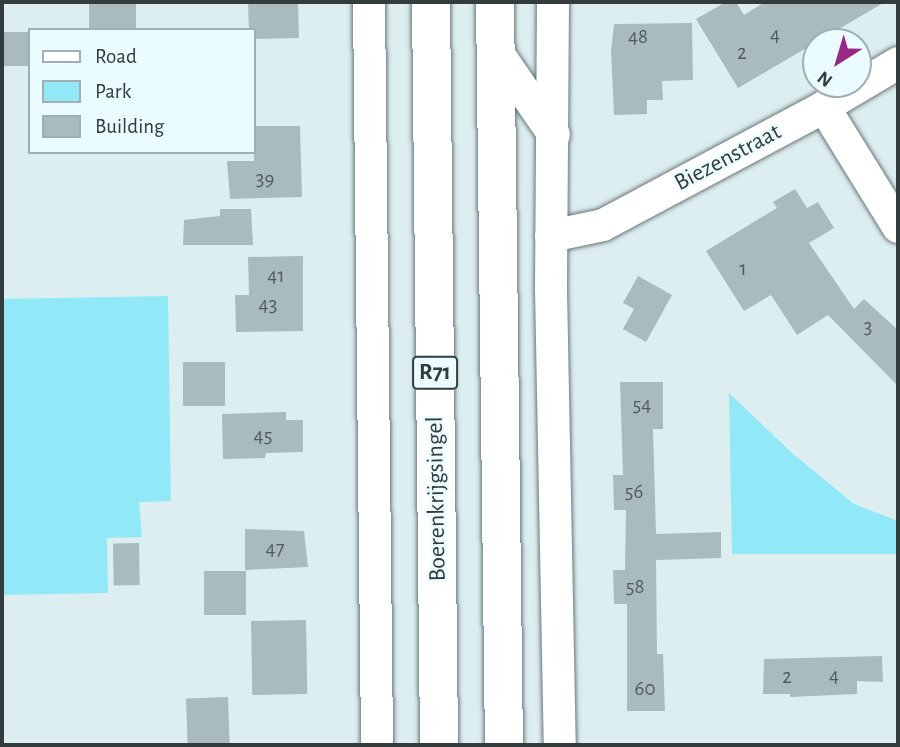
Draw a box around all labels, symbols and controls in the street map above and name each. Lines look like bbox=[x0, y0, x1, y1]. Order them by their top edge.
house number: 4 bbox=[770, 22, 780, 48]
house number: 48 bbox=[628, 24, 648, 50]
legend bbox=[28, 28, 256, 154]
north arrow bbox=[802, 28, 872, 98]
house number: 2 bbox=[737, 40, 747, 66]
text: Road bbox=[95, 46, 137, 67]
text: N bbox=[814, 67, 836, 90]
text: Park bbox=[95, 81, 131, 102]
text: Building bbox=[95, 116, 164, 137]
street label: Biezenstraat bbox=[670, 118, 786, 198]
house number: 39 bbox=[256, 166, 274, 192]
house number: 1 bbox=[739, 256, 747, 282]
house number: 41 bbox=[267, 263, 285, 289]
house number: 43 bbox=[259, 292, 277, 318]
house number: 3 bbox=[864, 314, 872, 340]
road number: R71 bbox=[410, 354, 460, 392]
house number: 54 bbox=[633, 392, 651, 418]
street label: Boerenkrijgsingel bbox=[421, 416, 453, 582]
house number: 45 bbox=[254, 423, 272, 449]
house number: 56 bbox=[625, 479, 643, 505]
house number: 47 bbox=[266, 536, 284, 562]
house number: 58 bbox=[626, 574, 644, 600]
house number: 4 bbox=[829, 663, 839, 689]
house number: 2 bbox=[782, 664, 792, 690]
house number: 60 bbox=[635, 676, 655, 702]

